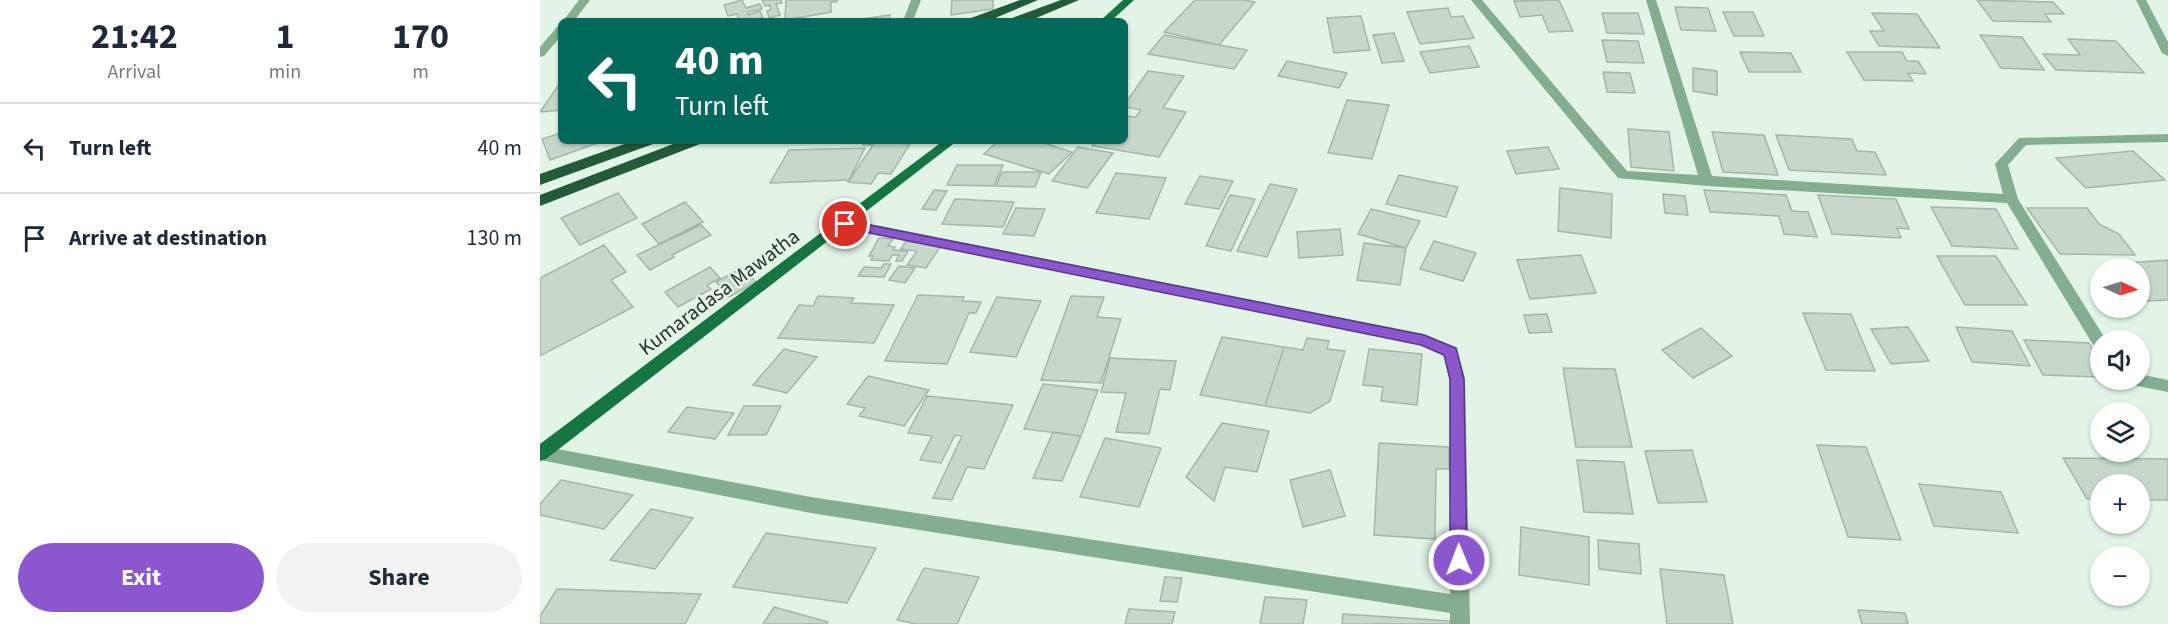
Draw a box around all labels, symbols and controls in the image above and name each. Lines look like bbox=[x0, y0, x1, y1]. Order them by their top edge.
text: 21:42 bbox=[91, 11, 178, 62]
text: 1 bbox=[275, 11, 294, 62]
text: 170 bbox=[392, 11, 449, 62]
text: 40 m bbox=[675, 31, 764, 91]
icon: left bbox=[576, 42, 654, 120]
text: Arrival bbox=[107, 58, 161, 86]
text: min bbox=[269, 58, 301, 86]
text: m bbox=[412, 58, 429, 86]
text: Turn left bbox=[675, 87, 769, 126]
icon: left bbox=[18, 132, 51, 165]
text: Turn left bbox=[69, 132, 151, 164]
text: 40 m bbox=[477, 132, 522, 164]
pin bbox=[819, 198, 870, 249]
icon: arrive bbox=[828, 207, 861, 240]
street label: Kumaradasa Mawatha bbox=[632, 221, 806, 363]
icon: arrive bbox=[18, 222, 51, 255]
text: Arrive at destination bbox=[69, 222, 267, 254]
text: 130 m bbox=[467, 222, 522, 254]
north arrow bbox=[2090, 258, 2150, 318]
map controls bbox=[2090, 258, 2150, 606]
button: sound bbox=[2090, 330, 2150, 390]
button: layers bbox=[2090, 402, 2150, 462]
button: + bbox=[2090, 474, 2150, 534]
position arrow bbox=[1427, 528, 1491, 592]
button: Exit bbox=[18, 543, 264, 612]
button: Share bbox=[276, 543, 522, 612]
button: − bbox=[2090, 546, 2150, 606]

